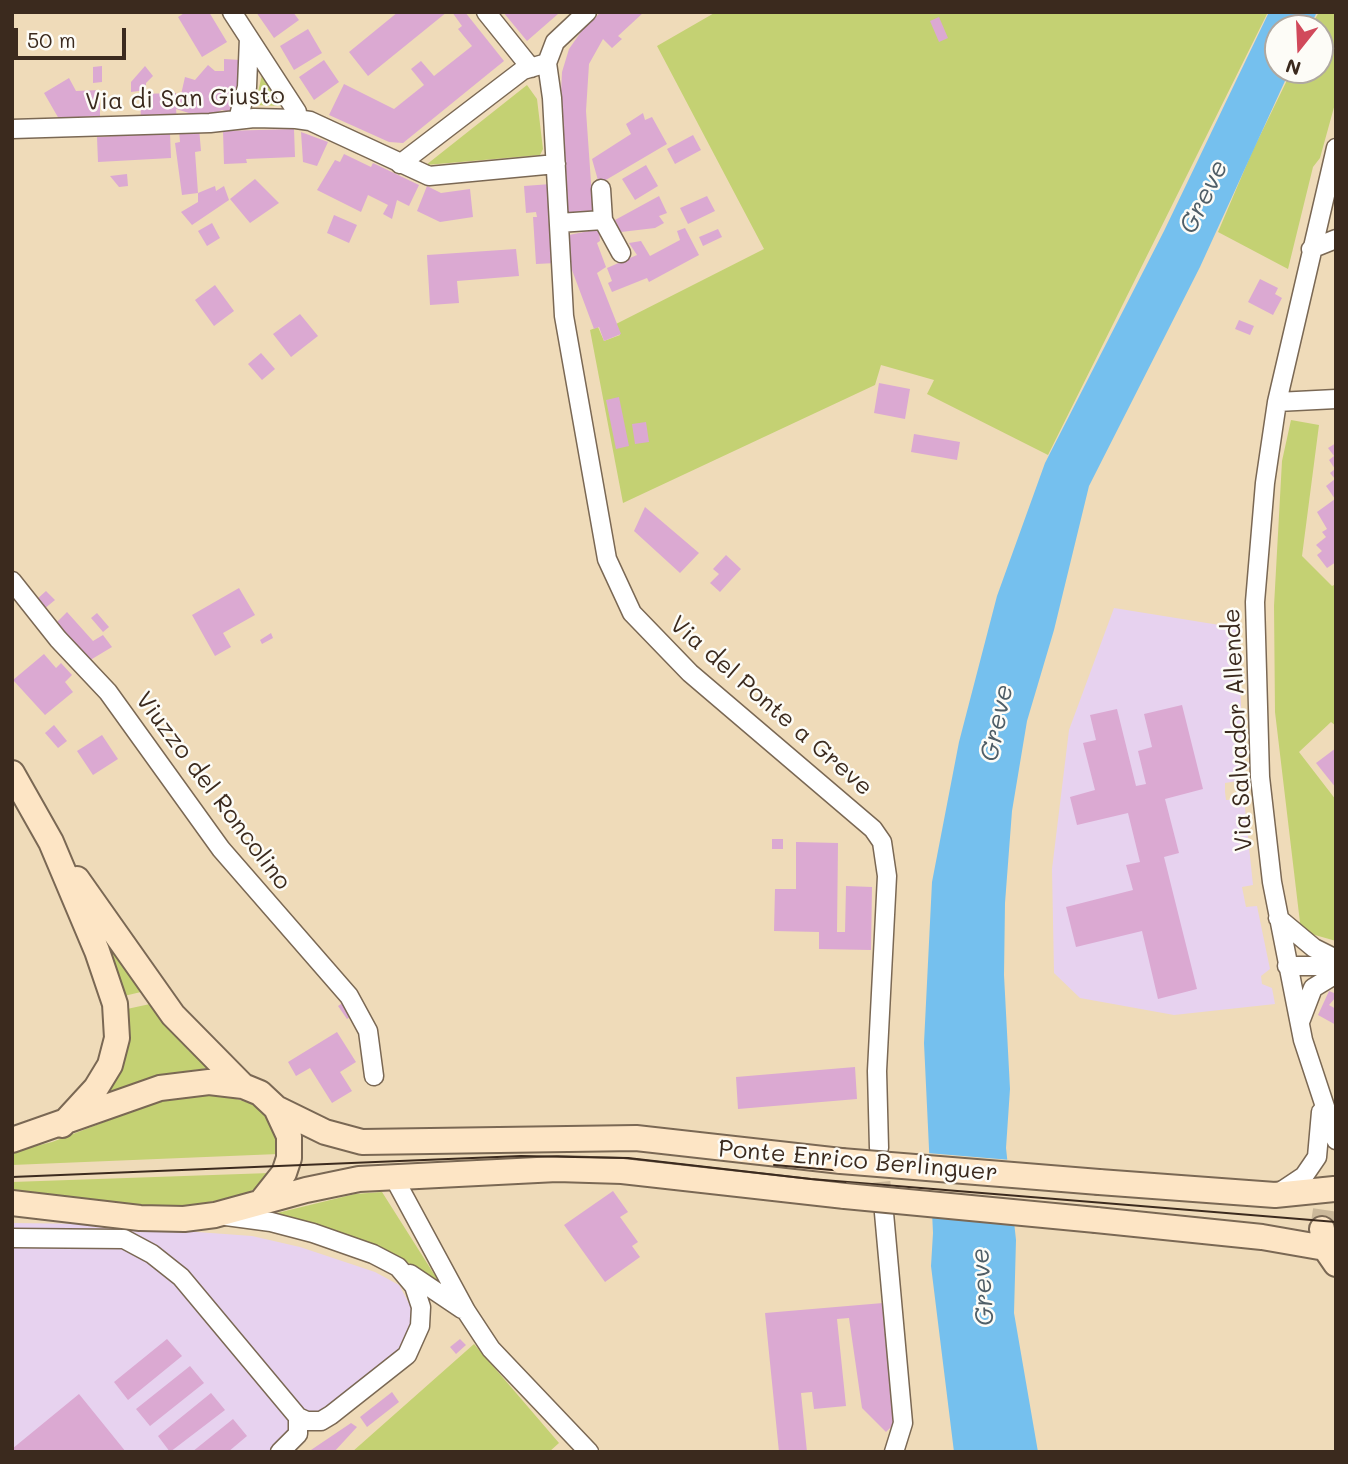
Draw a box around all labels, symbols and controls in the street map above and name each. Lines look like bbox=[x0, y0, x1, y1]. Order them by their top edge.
scale bar bbox=[18, 14, 130, 58]
north arrow bbox=[1264, 14, 1334, 84]
text: 50 m bbox=[27, 26, 76, 53]
text: N bbox=[1282, 53, 1304, 82]
street label: Via di San Giusto bbox=[85, 81, 285, 117]
water label: Greve bbox=[1173, 155, 1235, 239]
street label: Via Salvador Allende bbox=[1217, 608, 1259, 852]
street label: Via del Ponte a Greve bbox=[664, 610, 878, 802]
water label: Greve bbox=[974, 681, 1020, 765]
street label: Viuzzo del Roncolino bbox=[129, 686, 297, 896]
street label: Ponte Enrico Berlinguer bbox=[717, 1134, 999, 1188]
water label: Greve bbox=[965, 1247, 1001, 1327]

